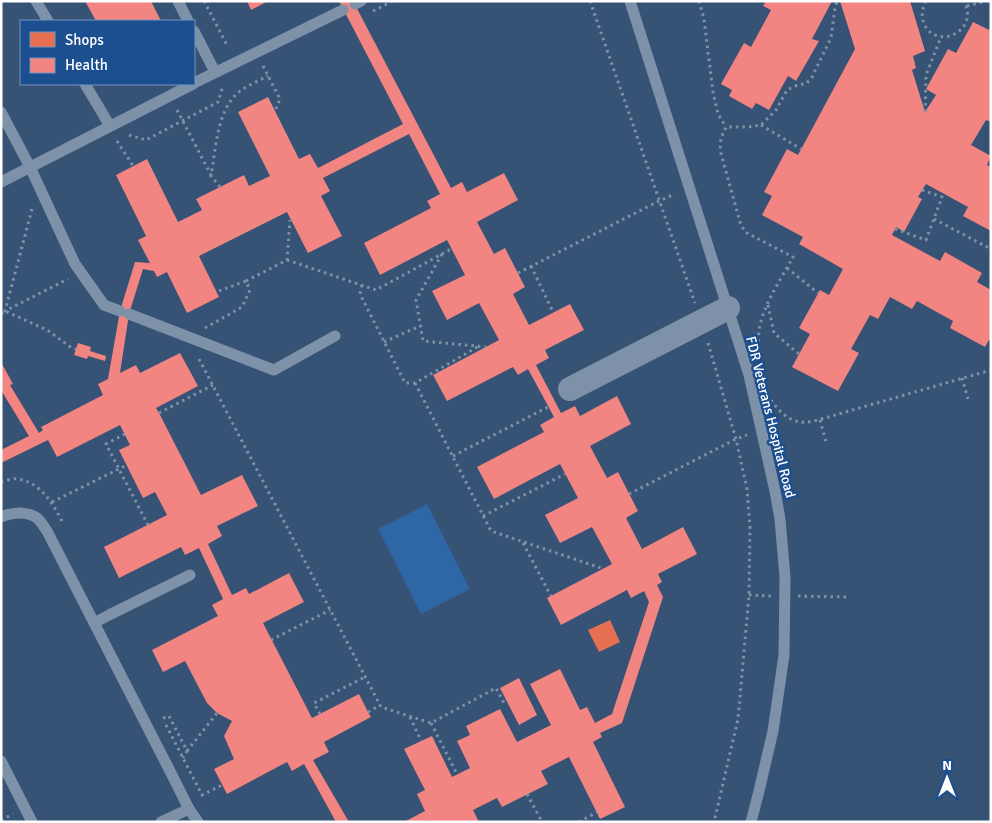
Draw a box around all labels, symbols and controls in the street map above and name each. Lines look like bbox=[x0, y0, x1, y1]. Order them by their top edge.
legend bbox=[20, 20, 195, 85]
text: Shops bbox=[65, 31, 104, 49]
text: Health bbox=[65, 56, 108, 74]
street label: FDR Veterans Hospital Road bbox=[742, 334, 799, 500]
north arrow bbox=[922, 753, 972, 803]
text: N bbox=[942, 757, 952, 774]

